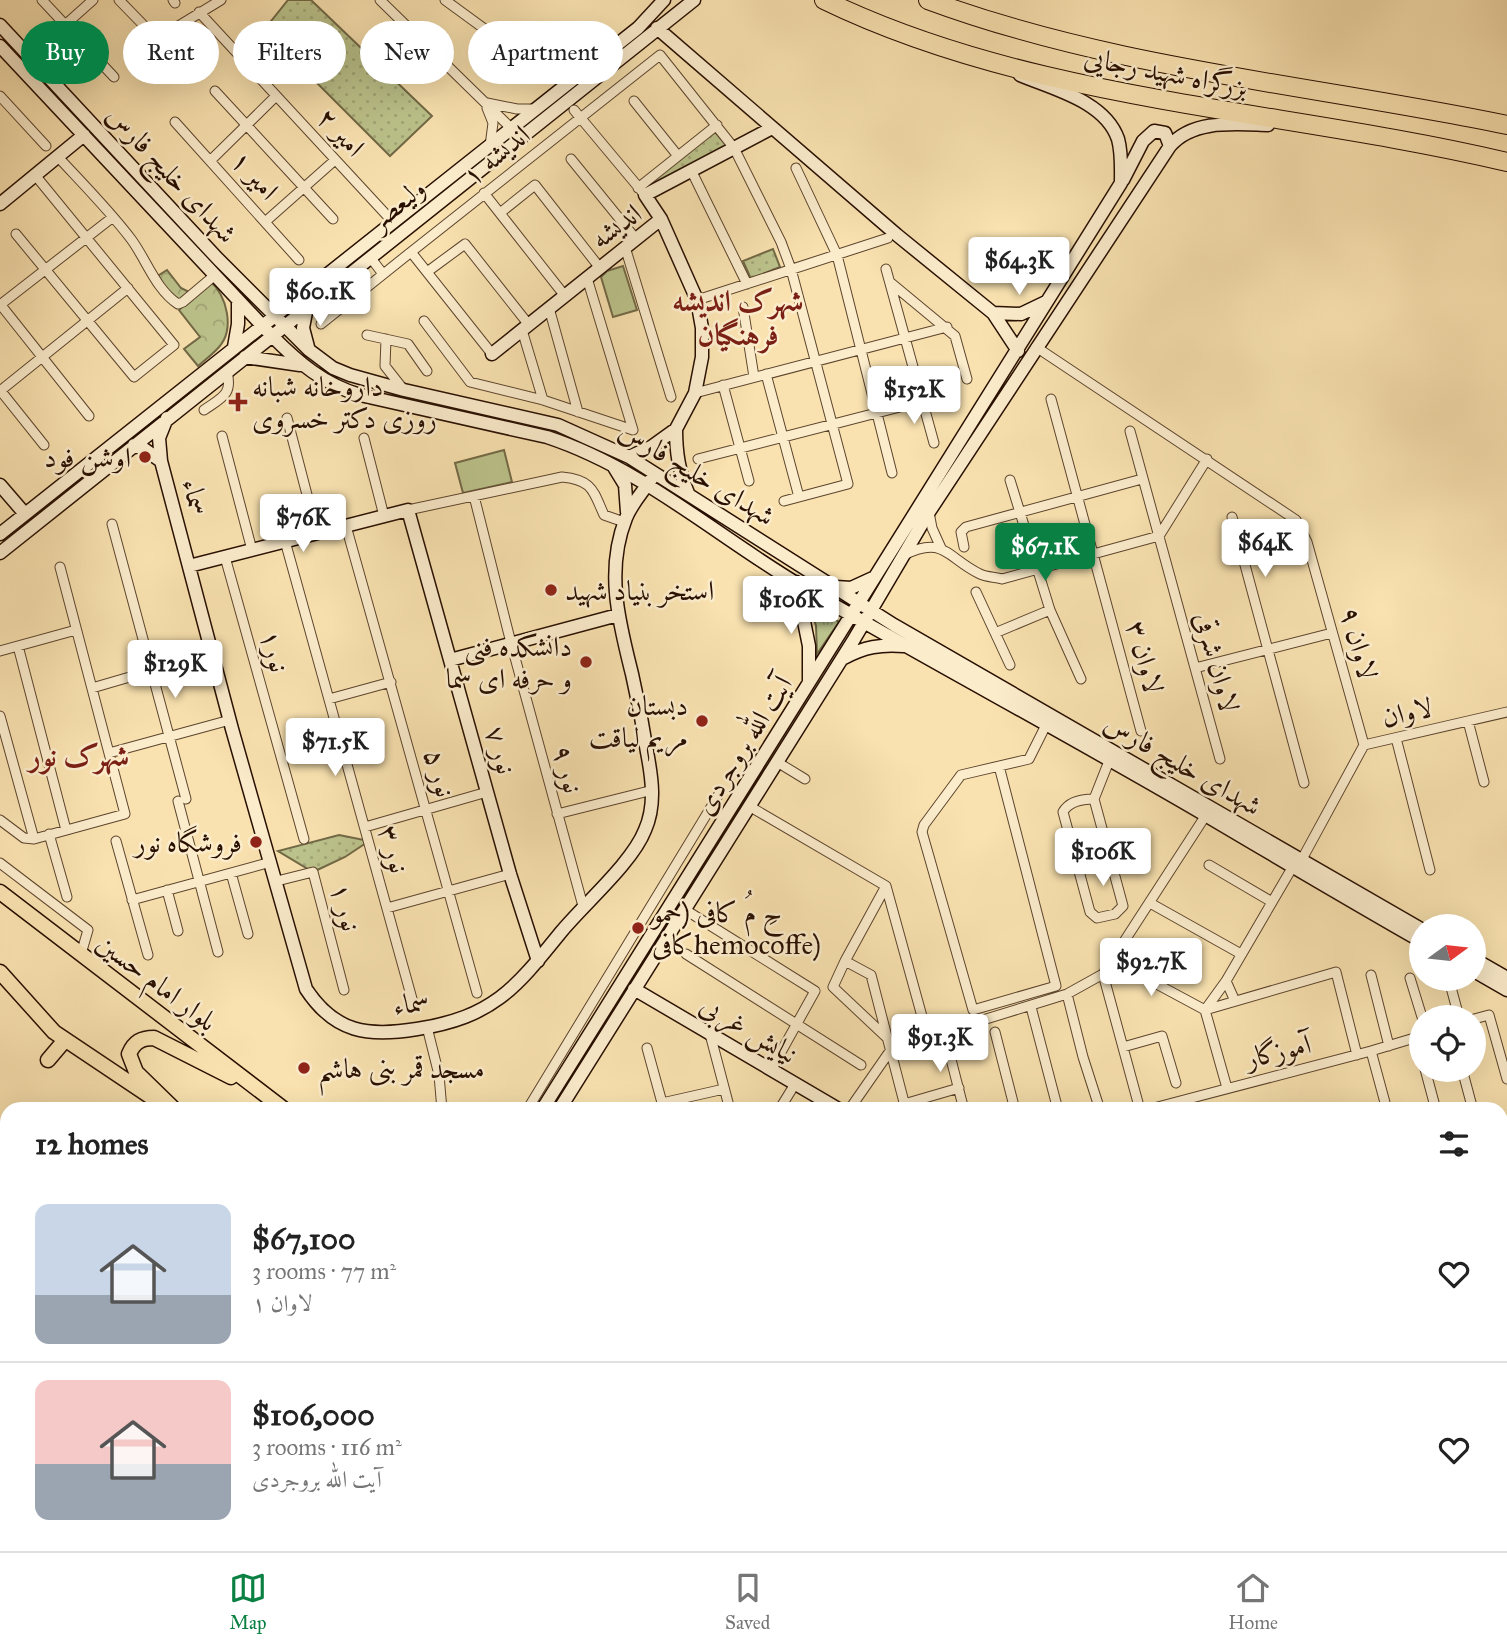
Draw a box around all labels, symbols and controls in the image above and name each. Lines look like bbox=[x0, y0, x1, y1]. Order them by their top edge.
chip: Buy bbox=[21, 21, 109, 84]
chip: Rent bbox=[123, 21, 219, 84]
chip: Filters bbox=[233, 21, 346, 84]
chip: New bbox=[360, 21, 454, 84]
chip: Apartment bbox=[468, 21, 623, 84]
street label: بزرگراه شهید رجایی bbox=[1081, 38, 1251, 106]
street label: شهدای خلیج فارس bbox=[94, 98, 245, 255]
street label: امیر ۲ bbox=[310, 100, 372, 164]
street label: اندیشه ۱ bbox=[455, 117, 537, 193]
street label: امیر ۱ bbox=[224, 143, 286, 207]
street label: ولیعصر bbox=[359, 171, 433, 240]
street label: اندیشه bbox=[584, 196, 648, 256]
pin: $64.3K bbox=[962, 238, 1076, 297]
text: $64.3K bbox=[984, 246, 1054, 274]
pin: $60.1K bbox=[263, 268, 377, 328]
text: $60.1K bbox=[285, 277, 355, 305]
district label: شهرک اندیشه فرهنگیان bbox=[672, 283, 804, 354]
pin: $152K bbox=[865, 366, 963, 426]
place label: داروخانه شبانه روزی دکتر خسروی bbox=[252, 369, 437, 437]
text: $152K bbox=[883, 375, 945, 403]
marker: داروخانه شبانه روزی دکتر خسروی bbox=[230, 394, 246, 410]
street label: شهدای خلیج فارس bbox=[609, 413, 781, 539]
place label: اوشن فود bbox=[44, 440, 131, 476]
marker: اوشن فود bbox=[137, 449, 153, 465]
street label: سماء bbox=[174, 475, 218, 519]
pin: $76K bbox=[262, 494, 344, 554]
text: $76K bbox=[276, 503, 330, 531]
pin: $64K bbox=[1224, 520, 1306, 579]
pin: $67.1K bbox=[988, 524, 1102, 583]
text: $64K bbox=[1238, 528, 1292, 556]
text: $67.1K bbox=[1011, 532, 1079, 560]
place label: استخر بنیاد شهید bbox=[565, 573, 714, 609]
pin: $106K bbox=[742, 576, 840, 636]
marker: استخر بنیاد شهید bbox=[543, 582, 559, 598]
text: $106K bbox=[759, 585, 823, 613]
street label: لاوان ۹ bbox=[1333, 603, 1385, 683]
street label: لاوان شرقی bbox=[1186, 608, 1247, 716]
street label: لاوان ۳ bbox=[1119, 617, 1171, 697]
street label: نور۱ bbox=[253, 626, 297, 676]
place label: دانشکده فنی و حرفه ای سما bbox=[446, 629, 572, 696]
pin: $129K bbox=[126, 640, 224, 700]
text: $129K bbox=[144, 649, 206, 677]
marker: دانشکده فنی و حرفه ای سما bbox=[578, 654, 594, 670]
street label: آیت الله بروجردی bbox=[683, 664, 801, 821]
place label: دبستان مریم لیاقت bbox=[589, 688, 688, 762]
street label: لاوان bbox=[1378, 689, 1436, 735]
street label: شهدای خلیج فارس bbox=[1095, 705, 1268, 829]
marker: دبستان مریم لیاقت bbox=[694, 713, 710, 729]
pin: $71.5K bbox=[278, 718, 392, 778]
street label: نور ۷ bbox=[477, 722, 525, 778]
text: $71.5K bbox=[302, 727, 368, 755]
district label: شهرک نور bbox=[26, 738, 129, 775]
street label: نور ۹ bbox=[545, 741, 591, 797]
street label: نور ۵ bbox=[416, 745, 464, 801]
street label: نور ۳ bbox=[370, 821, 418, 877]
place label: فروشگاه نور bbox=[131, 825, 242, 860]
pin: $106K bbox=[1054, 828, 1152, 888]
marker: فروشگاه نور bbox=[248, 834, 264, 850]
text: $106K bbox=[1071, 837, 1135, 865]
street label: نور ۱ bbox=[323, 879, 369, 935]
place label: حِ مُ کافی (حمو کافیhemocoffe) bbox=[649, 889, 821, 962]
north arrow bbox=[1409, 914, 1486, 990]
map controls bbox=[1409, 914, 1486, 1082]
marker: حِ مُ کافی (حمو کافیhemocoffe) bbox=[630, 920, 646, 936]
street label: بلوار امام حسین bbox=[85, 925, 224, 1044]
pin: $92.7K bbox=[1094, 939, 1208, 998]
text: $92.7K bbox=[1116, 947, 1186, 975]
street label: سماء bbox=[390, 983, 432, 1023]
street label: نیایش غربی bbox=[693, 987, 804, 1073]
button: locate bbox=[1409, 1005, 1486, 1082]
pin: $91.3K bbox=[883, 1014, 997, 1074]
text: $91.3K bbox=[907, 1023, 973, 1051]
street label: آموزگار bbox=[1239, 1025, 1317, 1077]
place label: مسجد قمر بنی هاشم bbox=[318, 1051, 485, 1096]
marker: مسجد قمر بنی هاشم bbox=[296, 1060, 312, 1076]
icon: filters bbox=[1435, 1125, 1473, 1163]
text: 12 homes bbox=[35, 1126, 148, 1162]
text: $67,100 bbox=[252, 1221, 355, 1257]
icon: home bbox=[91, 1232, 175, 1316]
icon: heart bbox=[1435, 1255, 1473, 1293]
text: 3 rooms · 77 m² bbox=[252, 1257, 396, 1285]
text: لاوان ۱ bbox=[252, 1289, 313, 1317]
text: $106,000 bbox=[252, 1397, 375, 1433]
icon: home bbox=[91, 1408, 175, 1492]
icon: heart bbox=[1435, 1431, 1473, 1469]
text: 3 rooms · 116 m² bbox=[252, 1433, 402, 1461]
text: آیت الله بروجردی bbox=[252, 1465, 382, 1493]
tab: Map bbox=[229, 1569, 267, 1634]
tab: Saved bbox=[725, 1569, 770, 1634]
tab: Home bbox=[1228, 1569, 1278, 1634]

